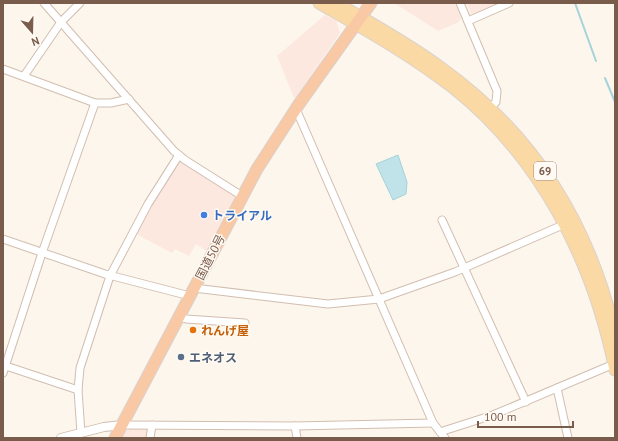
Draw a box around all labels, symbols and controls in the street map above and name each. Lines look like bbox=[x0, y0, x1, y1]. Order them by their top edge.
north arrow bbox=[12, 12, 52, 52]
text: N bbox=[30, 34, 41, 49]
road number: 69 bbox=[534, 162, 556, 180]
place label: トライアル bbox=[212, 208, 272, 223]
marker: トライアル bbox=[199, 210, 209, 220]
street label: 国道50号 bbox=[192, 232, 228, 282]
place label: れんげ屋 bbox=[201, 323, 249, 338]
marker: れんげ屋 bbox=[188, 325, 198, 335]
place label: エネオス bbox=[189, 350, 237, 365]
marker: エネオス bbox=[176, 352, 186, 362]
scale bar bbox=[478, 403, 573, 429]
text: 100 m bbox=[484, 409, 517, 424]

